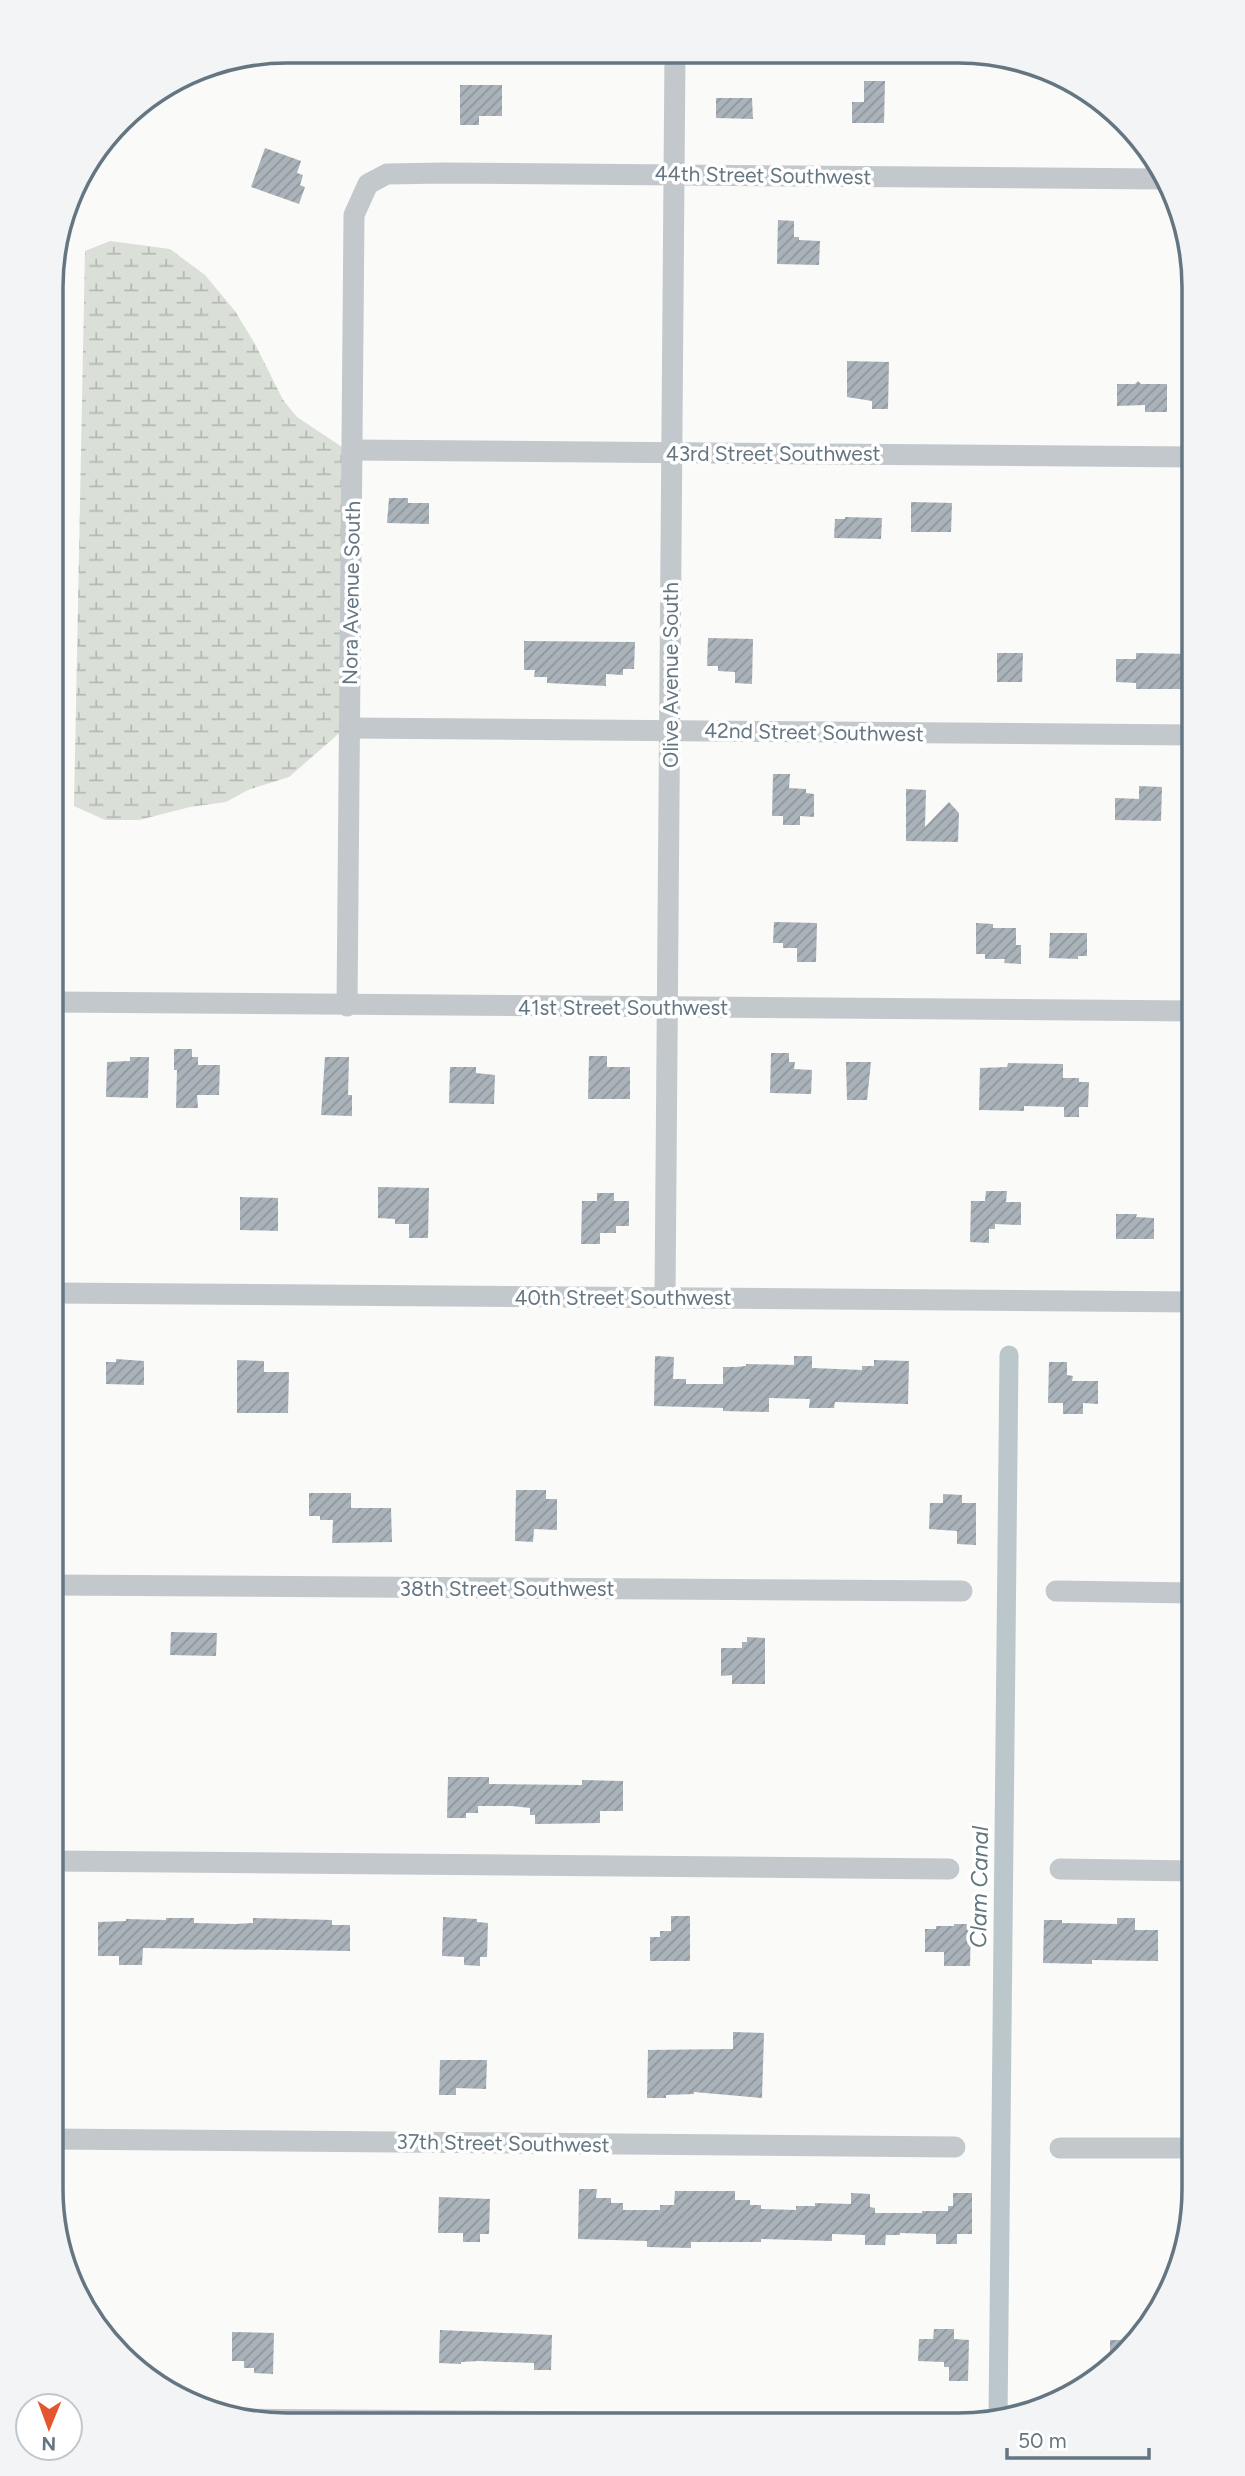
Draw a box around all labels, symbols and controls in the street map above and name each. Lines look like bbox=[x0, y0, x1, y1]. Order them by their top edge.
street label: 44th Street Southwest bbox=[654, 161, 872, 189]
street label: 43rd Street Southwest bbox=[666, 441, 880, 466]
street label: Nora Avenue South bbox=[337, 501, 365, 685]
street label: Olive Avenue South bbox=[658, 582, 683, 768]
street label: 42nd Street Southwest bbox=[704, 718, 924, 746]
street label: 41st Street Southwest bbox=[518, 995, 728, 1020]
street label: 40th Street Southwest bbox=[514, 1285, 732, 1310]
street label: 38th Street Southwest bbox=[400, 1576, 614, 1601]
water label: Clam Canal bbox=[964, 1825, 994, 1948]
street label: 37th Street Southwest bbox=[396, 2129, 610, 2157]
north arrow bbox=[14, 2392, 84, 2462]
scale bar bbox=[1007, 2416, 1149, 2460]
text: 50 m bbox=[1018, 2428, 1067, 2453]
text: N bbox=[41, 2432, 56, 2455]

